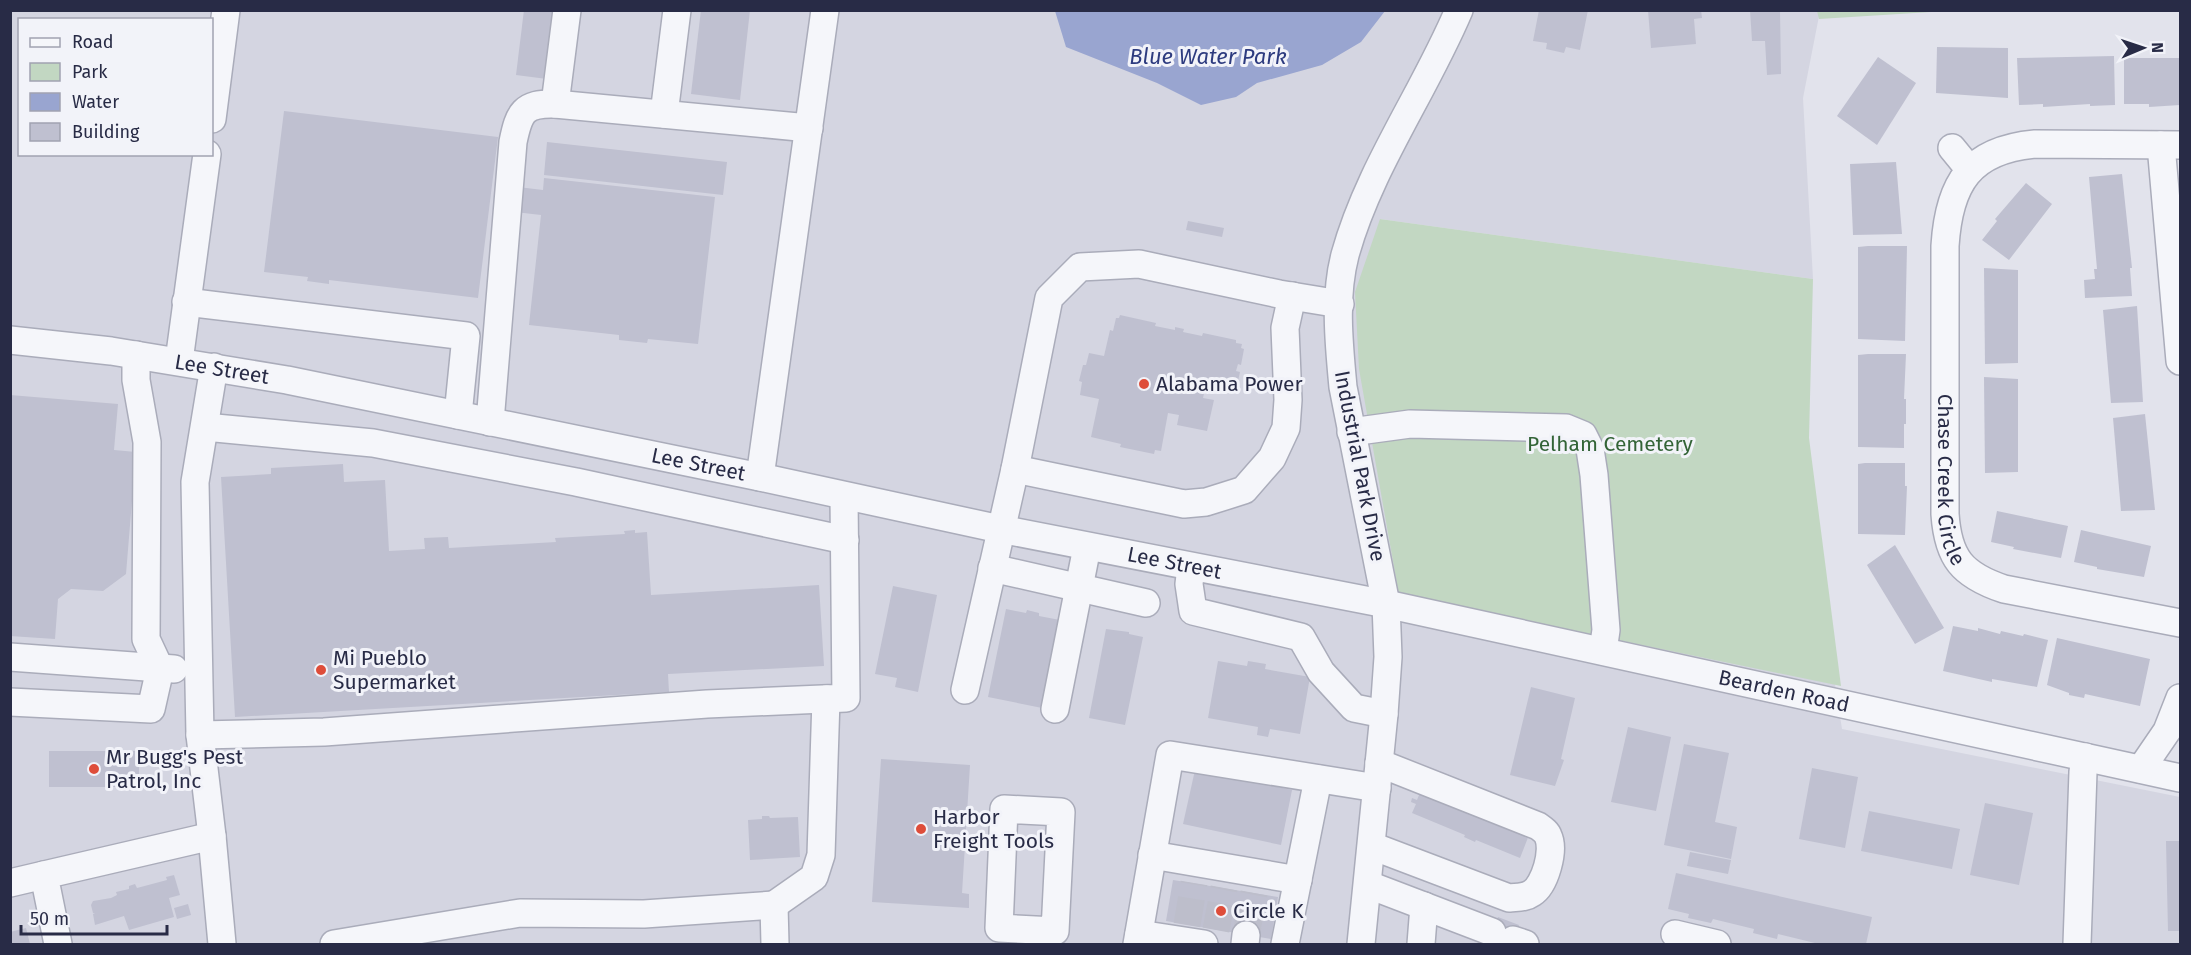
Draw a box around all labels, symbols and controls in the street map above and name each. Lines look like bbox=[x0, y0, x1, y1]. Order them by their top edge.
legend bbox=[18, 18, 213, 156]
north arrow bbox=[2113, 18, 2173, 78]
text: Road bbox=[72, 31, 114, 53]
text: N bbox=[2148, 42, 2167, 53]
water label: Blue Water Park bbox=[1129, 43, 1287, 70]
text: Park bbox=[72, 61, 108, 83]
text: Water bbox=[72, 91, 119, 113]
text: Building bbox=[72, 121, 140, 143]
street label: Lee Street bbox=[173, 349, 272, 390]
street label: Industrial Park Drive bbox=[1329, 368, 1391, 564]
place label: Alabama Power bbox=[1156, 371, 1303, 397]
marker: Alabama Power bbox=[1137, 377, 1151, 391]
street label: Chase Creek Circle bbox=[1932, 394, 1971, 571]
park label: Pelham Cemetery bbox=[1527, 431, 1694, 457]
street label: Lee Street bbox=[649, 442, 748, 487]
street label: Lee Street bbox=[1125, 541, 1224, 585]
place label: Mi Pueblo Supermarket bbox=[333, 645, 456, 695]
marker: Mi Pueblo Supermarket bbox=[314, 663, 328, 677]
street label: Bearden Road bbox=[1716, 664, 1852, 718]
place label: Mr Bugg's Pest Patrol, Inc bbox=[106, 744, 243, 794]
marker: Mr Bugg's Pest Patrol, Inc bbox=[87, 762, 101, 776]
place label: Harbor Freight Tools bbox=[933, 804, 1054, 854]
marker: Harbor Freight Tools bbox=[914, 822, 928, 836]
scale bar bbox=[21, 898, 166, 936]
place label: Circle K bbox=[1233, 898, 1304, 924]
marker: Circle K bbox=[1214, 904, 1228, 918]
text: 50 m bbox=[30, 908, 69, 930]

